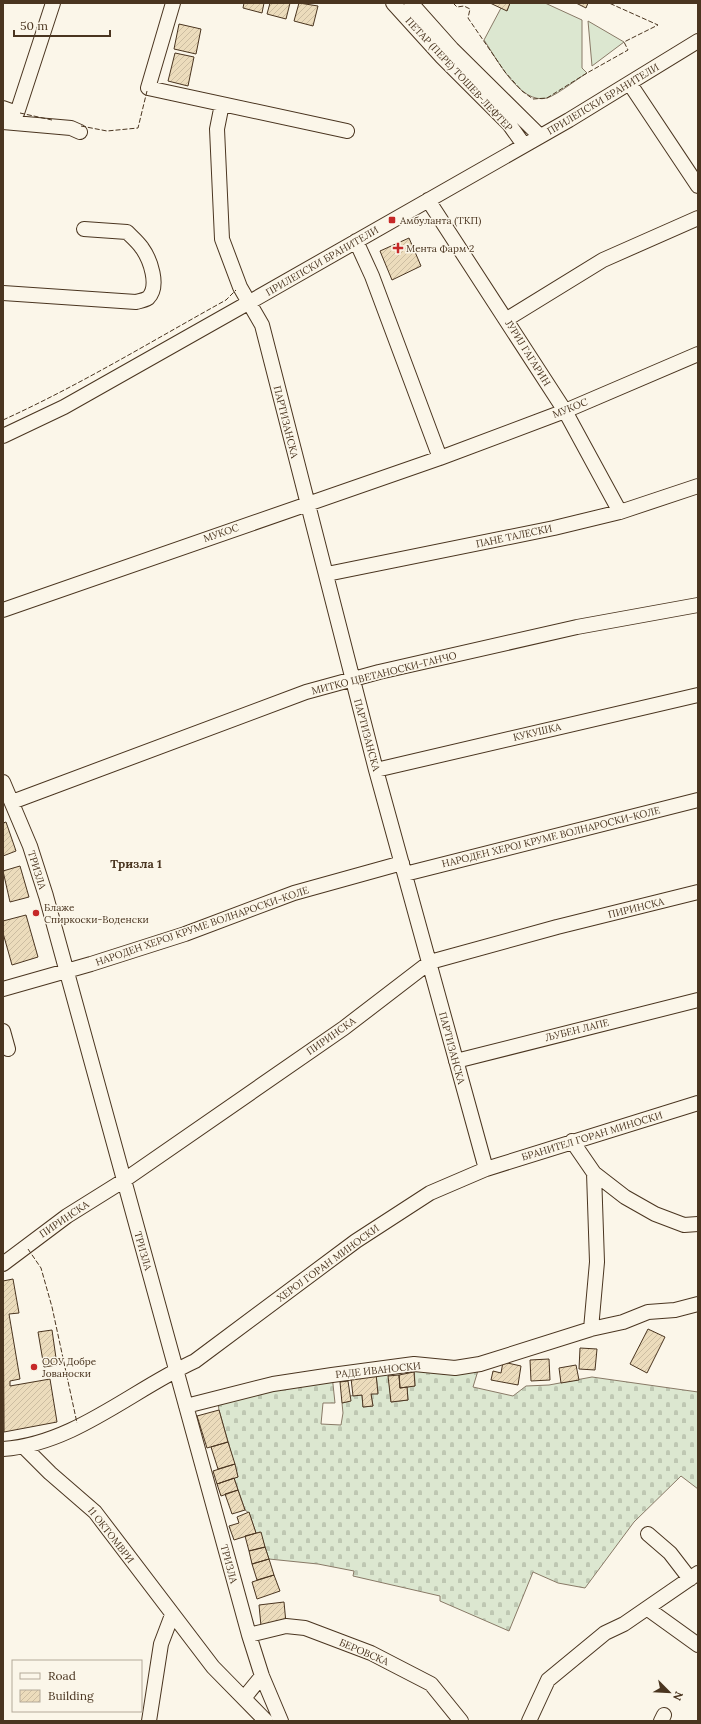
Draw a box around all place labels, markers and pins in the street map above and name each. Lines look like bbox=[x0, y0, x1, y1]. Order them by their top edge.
place label: Амбуланта (ТКП) bbox=[399, 214, 481, 227]
marker: Амбуланта (ТКП) bbox=[387, 215, 397, 225]
place label: Мента Фарм 2 bbox=[406, 242, 474, 255]
marker: Мента Фарм 2 bbox=[393, 243, 403, 253]
place label: Блаже Спиркоски-Воденски bbox=[44, 901, 149, 926]
marker: Блаже Спиркоски-Воденски bbox=[31, 908, 41, 918]
place label: ООУ Добре Јованоски bbox=[41, 1355, 97, 1380]
marker: ООУ Добре Јованоски bbox=[29, 1362, 39, 1372]

